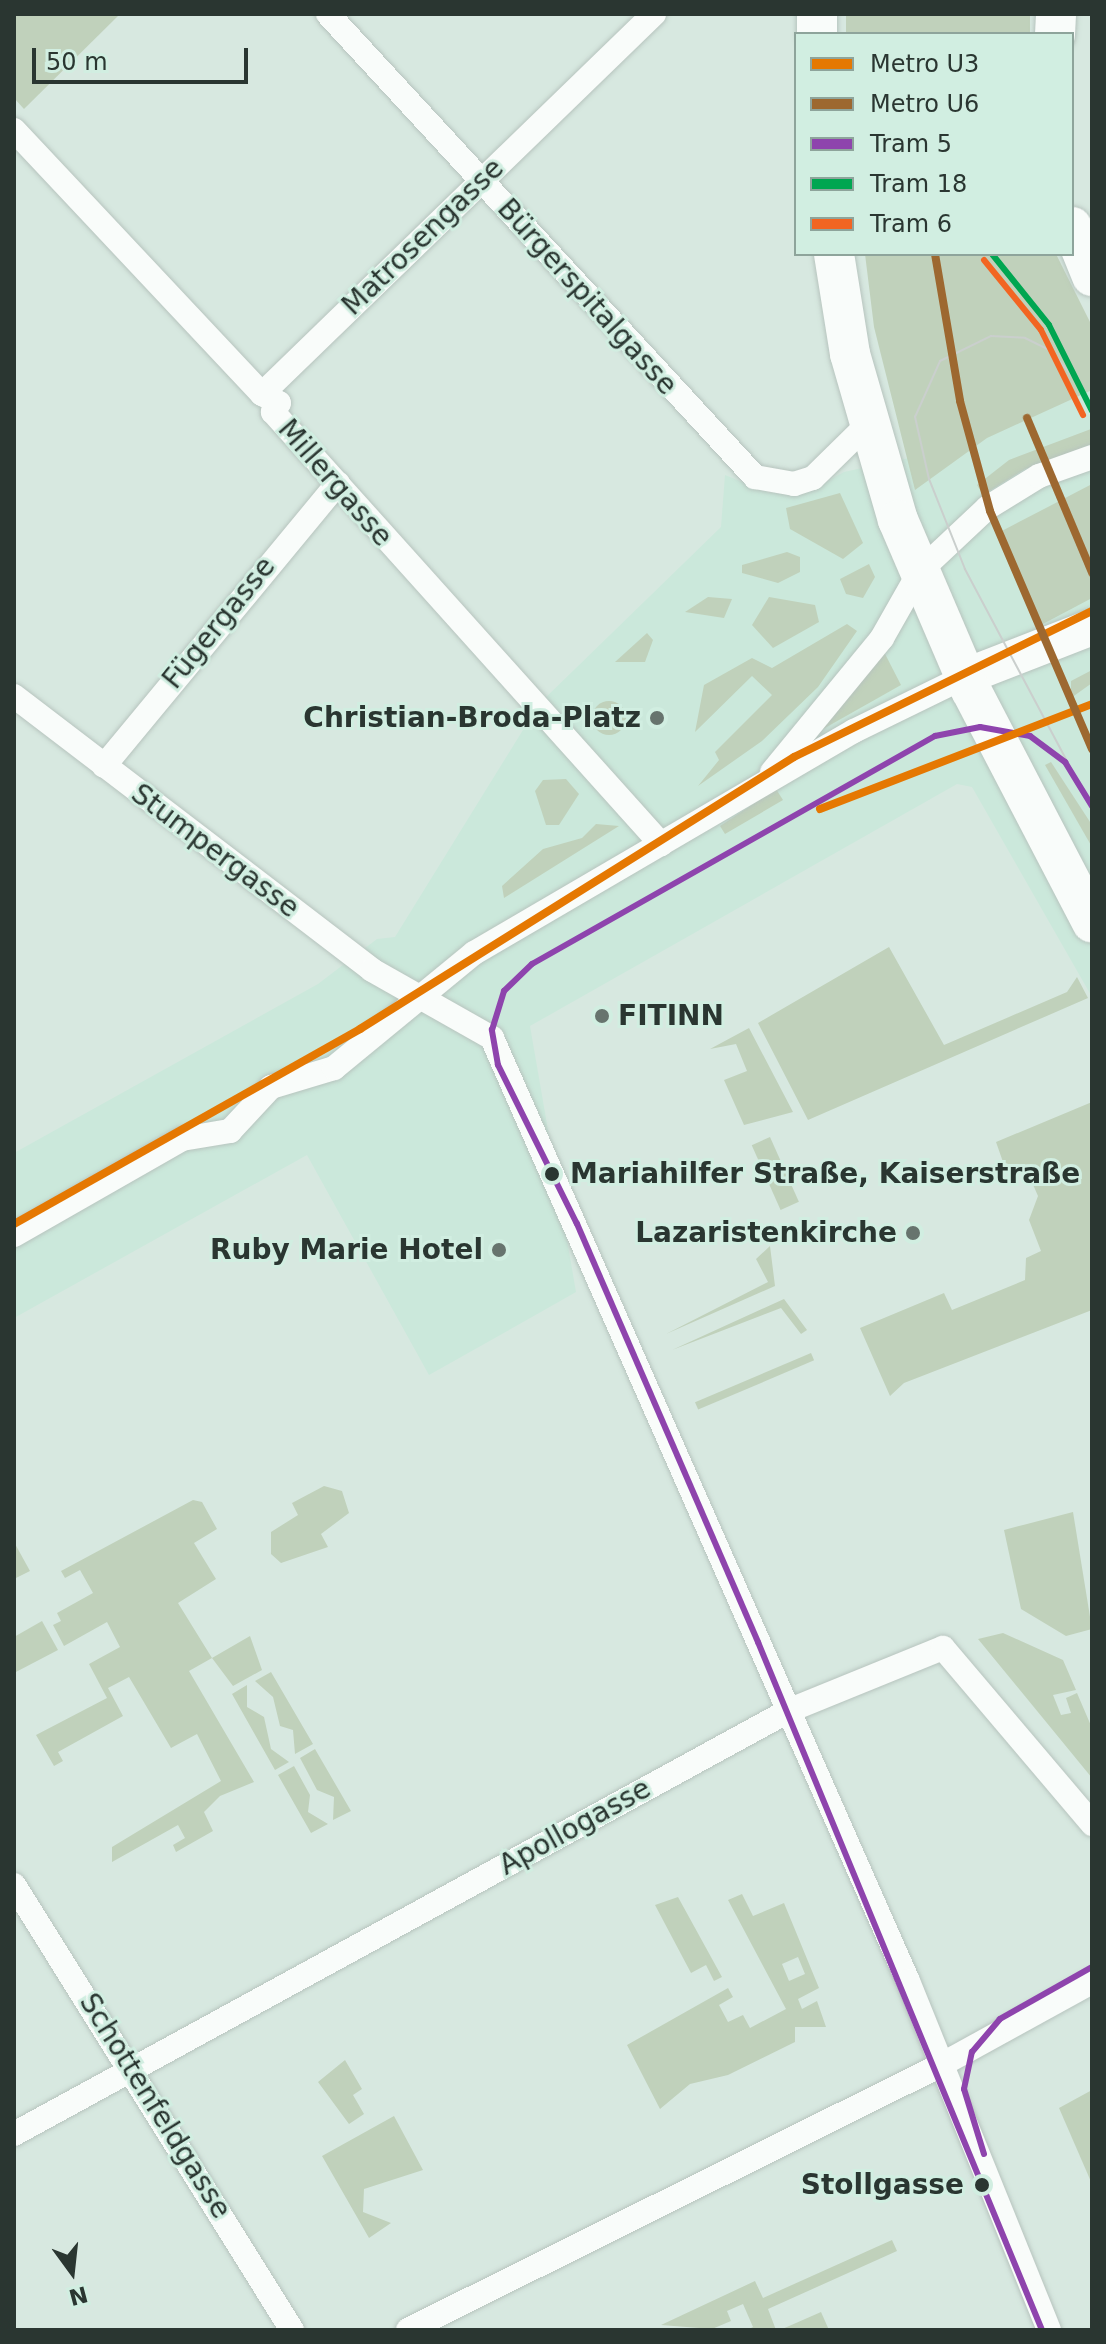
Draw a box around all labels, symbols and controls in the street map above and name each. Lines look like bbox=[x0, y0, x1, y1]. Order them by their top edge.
scale bar bbox=[36, 32, 252, 82]
legend bbox=[794, 32, 1074, 256]
text: 50 m bbox=[46, 48, 108, 76]
text: Metro U3 bbox=[870, 50, 979, 78]
text: Metro U6 bbox=[870, 90, 979, 118]
text: Tram 5 bbox=[870, 130, 952, 158]
street label: Matrosengasse bbox=[335, 152, 511, 322]
text: Tram 18 bbox=[870, 170, 967, 198]
street label: Bürgerspitalgasse bbox=[490, 192, 684, 402]
text: Tram 6 bbox=[870, 210, 952, 238]
street label: Millergasse bbox=[271, 413, 399, 553]
street label: Fügergasse bbox=[156, 550, 282, 696]
place label: Christian-Broda-Platz bbox=[303, 701, 641, 735]
marker: Christian-Broda-Platz bbox=[648, 709, 666, 727]
street label: Stumpergasse bbox=[125, 777, 305, 925]
place label: FITINN bbox=[618, 999, 724, 1033]
marker: FITINN bbox=[593, 1007, 611, 1025]
place label: Mariahilfer Straße, Kaiserstraße bbox=[570, 1157, 1080, 1191]
marker: Mariahilfer Straße, Kaiserstraße bbox=[541, 1163, 563, 1185]
place label: Lazaristenkirche bbox=[635, 1216, 897, 1250]
marker: Lazaristenkirche bbox=[904, 1224, 922, 1242]
place label: Ruby Marie Hotel bbox=[210, 1233, 483, 1267]
marker: Ruby Marie Hotel bbox=[490, 1241, 508, 1259]
street label: Apollogasse bbox=[493, 1772, 657, 1882]
street label: Schottenfeldgasse bbox=[72, 1987, 238, 2225]
place label: Stollgasse bbox=[801, 2168, 964, 2202]
marker: Stollgasse bbox=[971, 2174, 993, 2196]
north arrow bbox=[32, 2232, 112, 2312]
text: N bbox=[66, 2281, 90, 2310]

